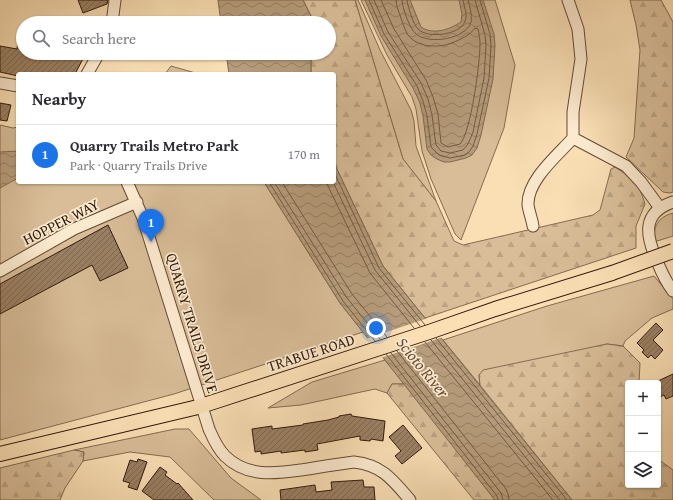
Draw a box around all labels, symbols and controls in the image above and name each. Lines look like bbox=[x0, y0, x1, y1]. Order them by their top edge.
search box bbox=[16, 16, 336, 60]
icon: search bbox=[30, 27, 52, 49]
text: Search here bbox=[62, 28, 136, 49]
text: Nearby bbox=[32, 86, 86, 111]
text: Quarry Trails Metro Park bbox=[70, 135, 239, 156]
text: 1 bbox=[42, 145, 48, 164]
text: 170 m bbox=[288, 145, 320, 164]
text: Park · Quarry Trails Drive bbox=[70, 156, 207, 175]
street label: HOPPER WAY bbox=[19, 193, 103, 250]
pin: 1 bbox=[138, 209, 164, 242]
street label: QUARRY TRAILS DRIVE bbox=[161, 250, 224, 396]
your location bbox=[366, 318, 386, 338]
street label: TRABUE ROAD bbox=[264, 328, 357, 377]
water label: Scioto River bbox=[391, 331, 456, 403]
map controls bbox=[625, 380, 661, 488]
button: + bbox=[625, 380, 661, 416]
button: − bbox=[625, 416, 661, 452]
button: layers bbox=[625, 452, 661, 488]

